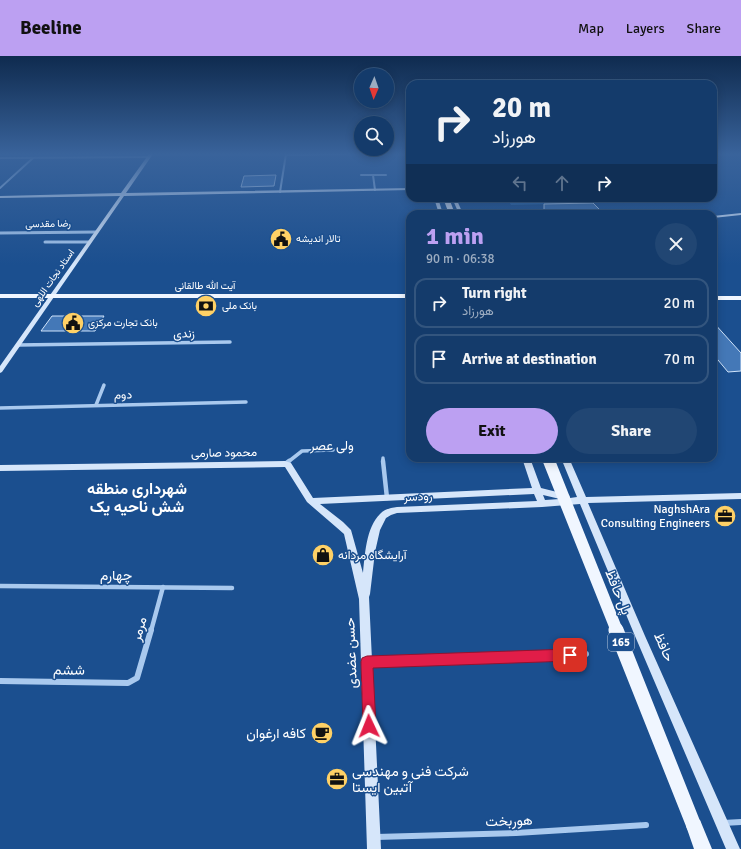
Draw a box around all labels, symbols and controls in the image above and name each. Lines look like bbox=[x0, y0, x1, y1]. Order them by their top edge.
text: Beeline bbox=[20, 16, 82, 40]
text: Map bbox=[578, 20, 604, 37]
text: Layers bbox=[626, 20, 665, 37]
text: Share bbox=[687, 20, 721, 37]
north arrow bbox=[354, 68, 394, 108]
map controls bbox=[354, 68, 394, 156]
text: 20 m bbox=[492, 91, 551, 125]
icon: right bbox=[426, 96, 478, 148]
button: search bbox=[354, 116, 394, 156]
text: هورزاد bbox=[492, 126, 536, 148]
icon: left bbox=[509, 172, 531, 194]
icon: ahead bbox=[551, 172, 573, 194]
icon: right bbox=[593, 172, 615, 194]
street label: رضا مقدسی bbox=[25, 218, 71, 230]
text: 1 min bbox=[426, 221, 484, 251]
button: close bbox=[655, 223, 697, 265]
public building icon: تالار اندیشه bbox=[268, 226, 294, 252]
place label: تالار اندیشه bbox=[296, 233, 340, 245]
street label: استاد نجات اللهی bbox=[29, 247, 77, 309]
text: 90 m · 06:38 bbox=[426, 251, 495, 267]
street label: آیت الله طالقانی bbox=[175, 280, 236, 292]
text: Turn right bbox=[462, 284, 527, 302]
icon: right bbox=[428, 292, 450, 314]
bank icon: بانک ملی bbox=[193, 293, 219, 319]
text: 20 m bbox=[664, 294, 695, 312]
place label: بانک ملی bbox=[222, 300, 257, 312]
text: هورزاد bbox=[462, 303, 494, 319]
public building icon: بانک تجارت مرکزی bbox=[60, 310, 86, 336]
place label: بانک تجارت مرکزی bbox=[88, 317, 158, 329]
street label: زندی bbox=[173, 326, 195, 342]
icon: arrive bbox=[428, 348, 450, 370]
text: Arrive at destination bbox=[462, 350, 597, 368]
text: 70 m bbox=[664, 350, 695, 368]
street label: دوم bbox=[114, 387, 132, 403]
button: Exit bbox=[426, 408, 558, 454]
button: Share bbox=[566, 408, 697, 454]
district label: ولی عصر bbox=[309, 438, 354, 454]
street label: محمود صارمی bbox=[191, 445, 257, 461]
district label: شهرداری منطقه شش ناحیه یک bbox=[87, 479, 187, 517]
street label: رودسر bbox=[402, 489, 433, 505]
place label: NaghshAra Consulting Engineers bbox=[601, 502, 710, 531]
office icon: NaghshAra Consulting Engineers bbox=[712, 503, 738, 529]
shop icon: آرایشگاه مردانه bbox=[310, 542, 336, 568]
place label: آرایشگاه مردانه bbox=[338, 548, 408, 563]
street label: چهارم bbox=[100, 567, 132, 585]
street label: پل حافظ bbox=[600, 567, 635, 618]
street label: مرمر bbox=[127, 615, 151, 644]
street label: حسن عضدی bbox=[341, 617, 361, 689]
street label: حافظ bbox=[650, 630, 678, 664]
road number: 165 bbox=[608, 633, 634, 651]
pin bbox=[553, 638, 587, 672]
icon: arrive bbox=[559, 644, 581, 666]
street label: ششم bbox=[53, 661, 85, 679]
position arrow bbox=[348, 705, 390, 747]
cafe icon: کافه ارغوان bbox=[309, 720, 335, 746]
place label: کافه ارغوان bbox=[246, 725, 306, 742]
place label: شرکت فنی و مهندسی آتبین ایستا bbox=[352, 763, 469, 796]
office icon: شرکت فنی و مهندسی آتبین ایستا bbox=[324, 766, 350, 792]
street label: هوربخت bbox=[485, 812, 533, 830]

